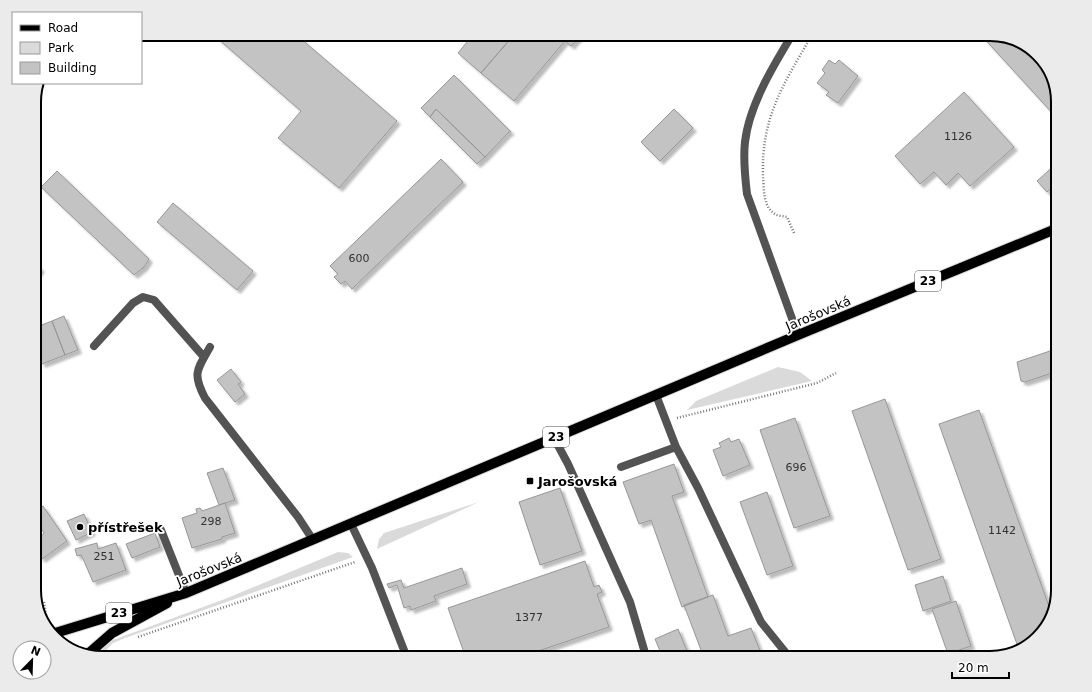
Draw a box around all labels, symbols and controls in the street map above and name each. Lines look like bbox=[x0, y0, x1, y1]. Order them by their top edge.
legend bbox=[12, 12, 142, 84]
text: Road bbox=[48, 21, 78, 35]
text: Park bbox=[48, 41, 74, 55]
text: Building bbox=[48, 61, 97, 75]
house number: 1126 bbox=[944, 130, 972, 143]
house number: 600 bbox=[349, 252, 370, 265]
road number: 23 bbox=[915, 271, 941, 291]
street label: Jarošovská bbox=[782, 293, 853, 334]
road number: 23 bbox=[543, 427, 569, 447]
house number: 696 bbox=[786, 461, 807, 474]
place label: Jarošovská bbox=[537, 474, 617, 489]
marker: Jarošovská bbox=[525, 476, 535, 486]
house number: 298 bbox=[201, 515, 222, 528]
place label: přístřešek bbox=[88, 520, 163, 535]
marker: přístřešek bbox=[75, 522, 85, 532]
house number: 1142 bbox=[988, 524, 1016, 537]
house number: 251 bbox=[94, 550, 115, 563]
street label: Jarošovská bbox=[173, 550, 244, 590]
road number: 23 bbox=[106, 603, 132, 623]
house number: 1377 bbox=[515, 611, 543, 624]
north arrow bbox=[12, 640, 52, 680]
text: N bbox=[29, 643, 42, 659]
scale bar bbox=[952, 654, 1009, 680]
text: 20 m bbox=[958, 661, 989, 675]

